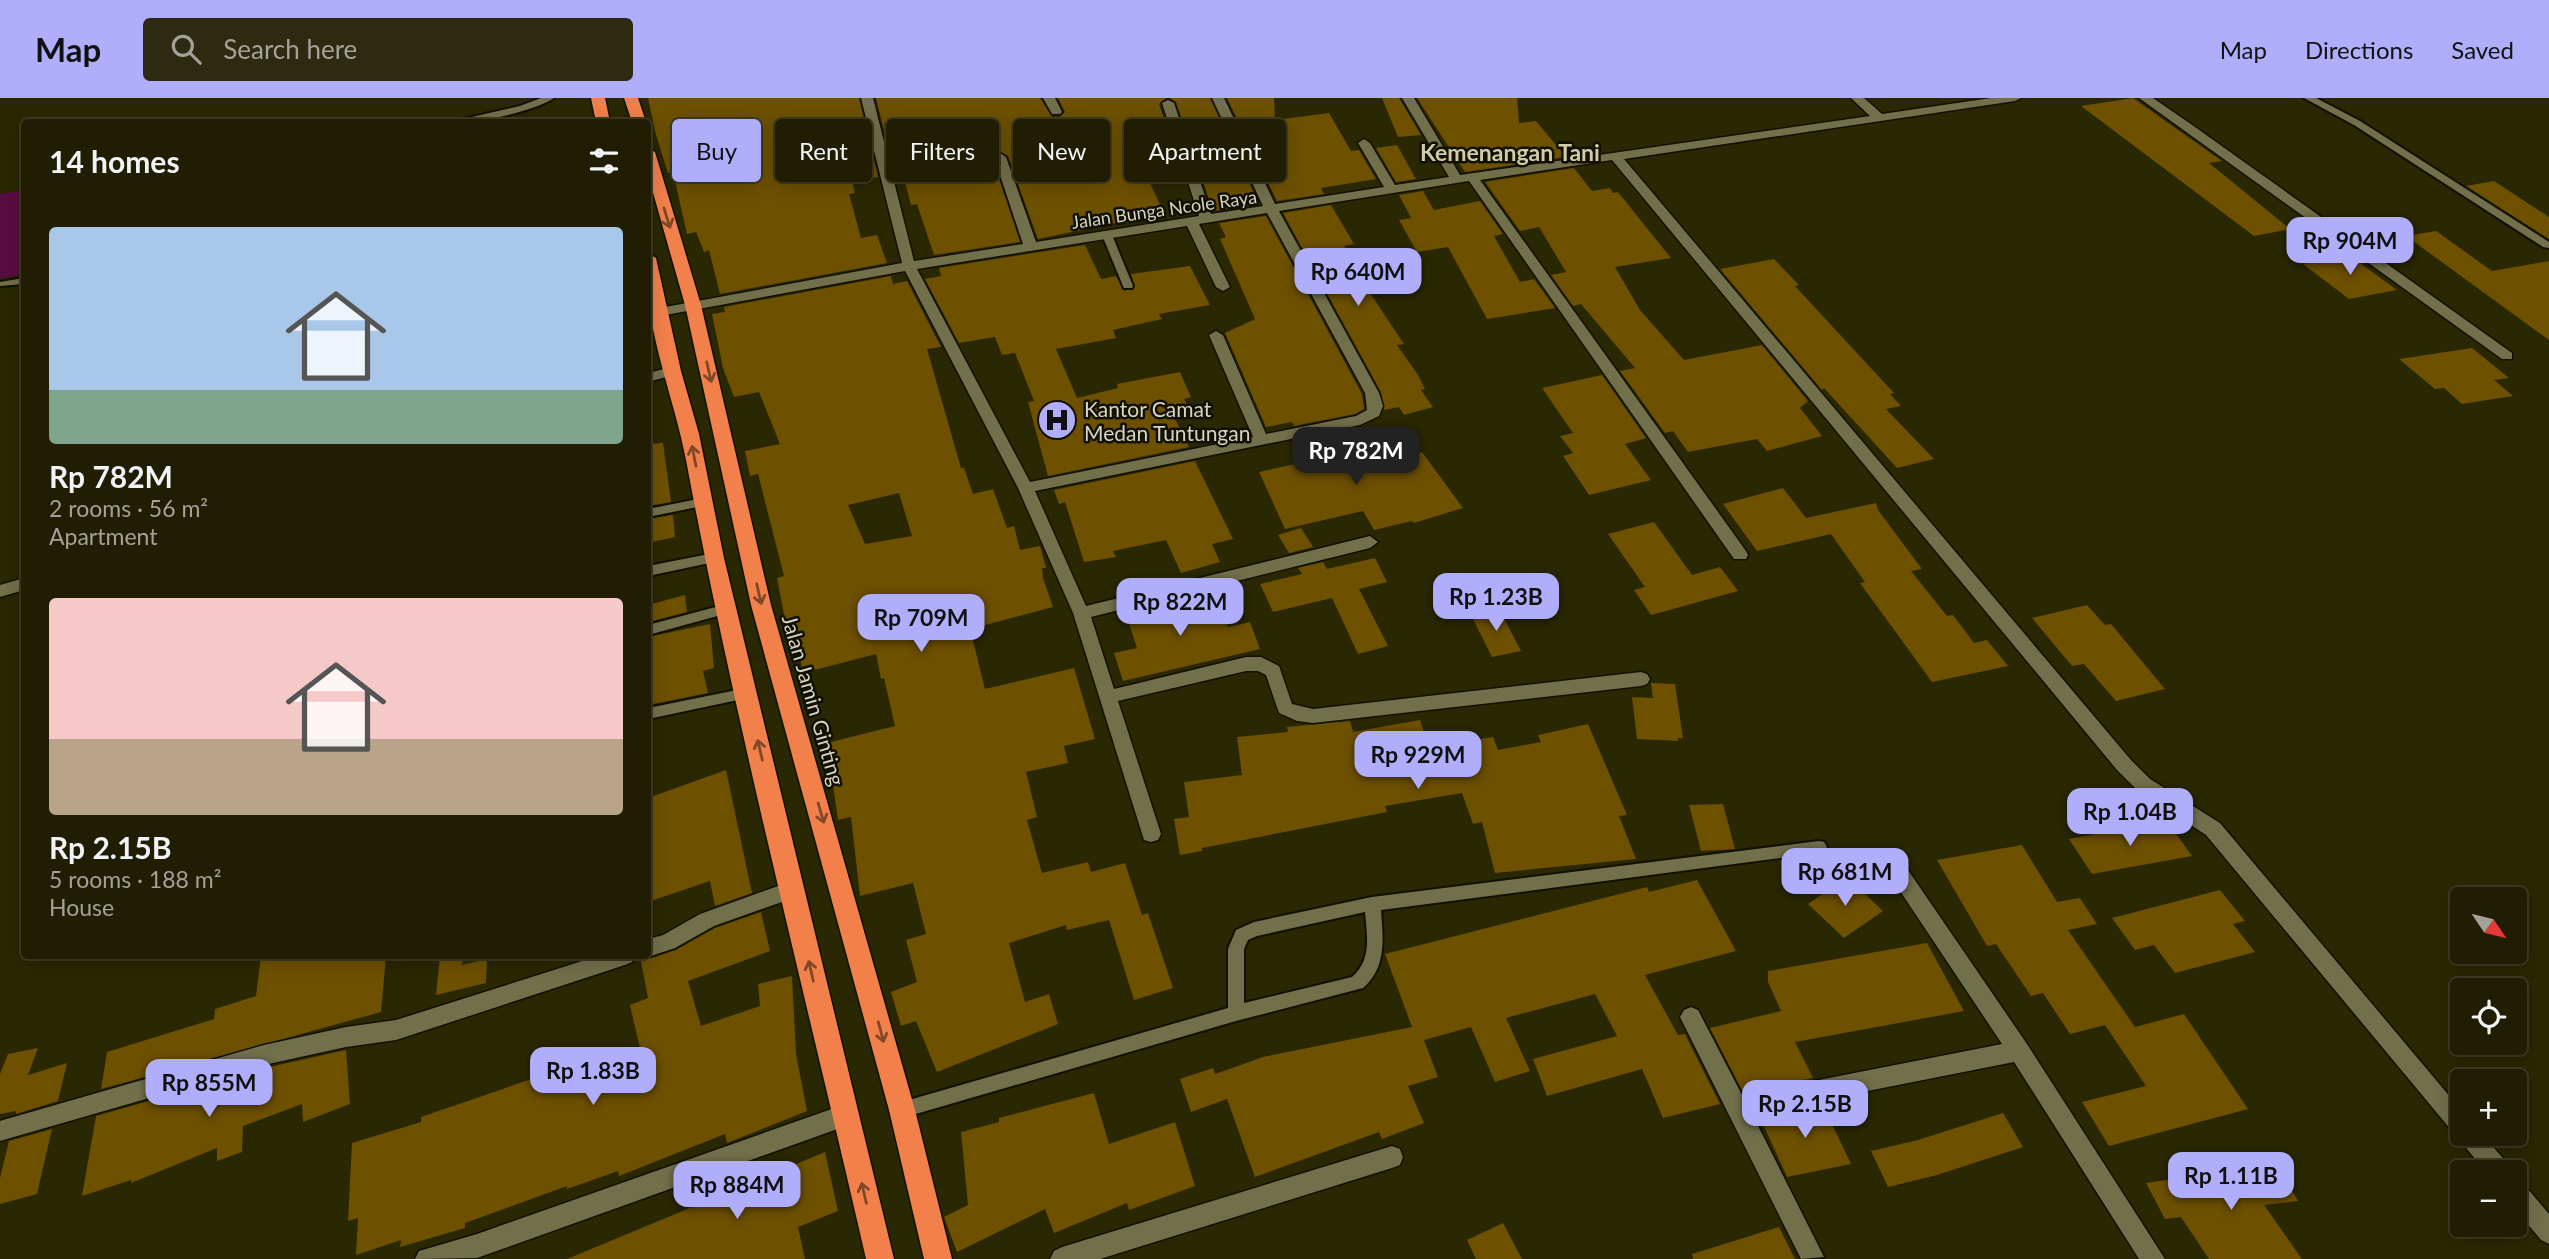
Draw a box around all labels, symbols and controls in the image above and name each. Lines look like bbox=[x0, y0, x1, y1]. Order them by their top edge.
search box bbox=[143, 18, 633, 81]
text: Map bbox=[35, 29, 101, 69]
icon: search bbox=[167, 30, 205, 68]
text: Search here bbox=[223, 33, 357, 65]
text: Map bbox=[2220, 35, 2267, 64]
text: Directions bbox=[2305, 35, 2413, 64]
text: Saved bbox=[2451, 35, 2514, 64]
chip: Buy bbox=[672, 119, 761, 182]
chip: Rent bbox=[775, 119, 872, 182]
chip: Filters bbox=[886, 119, 999, 182]
chip: New bbox=[1013, 119, 1110, 182]
chip: Apartment bbox=[1124, 119, 1286, 182]
district label: Kemenangan Tani bbox=[1420, 138, 1600, 166]
icon: filters bbox=[585, 142, 623, 180]
text: 14 homes bbox=[49, 143, 180, 179]
street label: Jalan Bunga Ncole Raya bbox=[1070, 185, 1258, 233]
one-way arrow bbox=[662, 206, 675, 228]
pin: Rp 904M bbox=[2285, 218, 2415, 277]
text: Rp 904M bbox=[2302, 226, 2398, 254]
pin: Rp 640M bbox=[1293, 248, 1423, 308]
text: Rp 640M bbox=[1310, 257, 1406, 285]
icon: home bbox=[273, 273, 399, 399]
one-way arrow bbox=[702, 360, 716, 383]
place label: Kantor Camat Medan Tuntungan bbox=[1084, 396, 1250, 445]
hospital icon: Kantor Camat Medan Tuntungan bbox=[1036, 399, 1078, 441]
pin: Rp 782M bbox=[1291, 428, 1421, 487]
text: Rp 782M bbox=[1308, 436, 1404, 464]
one-way arrow bbox=[687, 445, 701, 468]
text: Rp 782M bbox=[49, 458, 173, 494]
text: 2 rooms · 56 m² bbox=[49, 494, 208, 522]
text: Apartment bbox=[49, 522, 157, 550]
pin: Rp 1.23B bbox=[1424, 574, 1568, 633]
pin: Rp 822M bbox=[1115, 578, 1245, 638]
one-way arrow bbox=[753, 582, 766, 605]
text: Rp 1.23B bbox=[1449, 582, 1543, 610]
text: Rp 822M bbox=[1132, 587, 1228, 615]
pin: Rp 709M bbox=[856, 594, 986, 654]
text: Rp 709M bbox=[873, 603, 969, 631]
street label: Jalan Jamin Ginting bbox=[778, 612, 850, 788]
icon: home bbox=[273, 644, 399, 770]
pin: Rp 929M bbox=[1353, 732, 1483, 791]
one-way arrow bbox=[753, 739, 766, 762]
text: Rp 929M bbox=[1370, 740, 1466, 768]
pin: Rp 1.04B bbox=[2058, 788, 2202, 848]
text: Rp 1.04B bbox=[2083, 797, 2177, 825]
one-way arrow bbox=[815, 802, 828, 824]
text: Rp 2.15B bbox=[49, 829, 172, 865]
pin: Rp 681M bbox=[1780, 848, 1910, 908]
text: Rp 681M bbox=[1797, 857, 1893, 885]
text: 5 rooms · 188 m² bbox=[49, 865, 221, 893]
north arrow bbox=[2450, 887, 2527, 964]
map controls bbox=[2450, 887, 2527, 1237]
text: House bbox=[49, 893, 114, 921]
one-way arrow bbox=[804, 960, 817, 983]
button: locate bbox=[2450, 978, 2527, 1055]
one-way arrow bbox=[875, 1020, 888, 1043]
pin: Rp 1.83B bbox=[521, 1048, 665, 1107]
text: Rp 1.83B bbox=[546, 1056, 640, 1084]
pin: Rp 855M bbox=[144, 1060, 274, 1119]
text: Rp 855M bbox=[161, 1068, 257, 1096]
button: + bbox=[2450, 1069, 2527, 1146]
pin: Rp 2.15B bbox=[1733, 1080, 1877, 1140]
text: Rp 2.15B bbox=[1758, 1089, 1852, 1117]
pin: Rp 1.11B bbox=[2159, 1152, 2303, 1212]
button: − bbox=[2450, 1160, 2527, 1237]
text: Rp 1.11B bbox=[2184, 1161, 2278, 1189]
pin: Rp 884M bbox=[672, 1162, 802, 1221]
text: Rp 884M bbox=[689, 1170, 785, 1198]
one-way arrow bbox=[857, 1182, 870, 1204]

